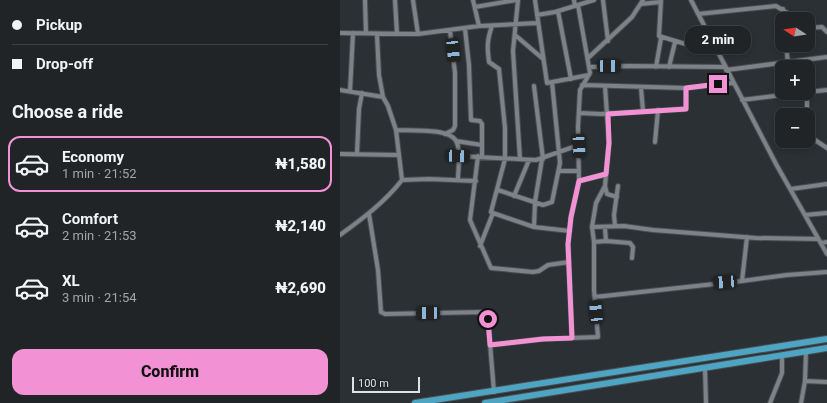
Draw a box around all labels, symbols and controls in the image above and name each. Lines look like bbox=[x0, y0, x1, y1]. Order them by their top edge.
north arrow bbox=[775, 12, 815, 52]
map controls bbox=[775, 12, 815, 148]
text: Pickup bbox=[36, 16, 82, 34]
callout: 2 min bbox=[685, 26, 751, 54]
text: 2 min bbox=[702, 32, 734, 47]
car bbox=[446, 37, 460, 63]
text: Drop-off bbox=[36, 55, 93, 73]
car bbox=[597, 60, 621, 72]
button: + bbox=[775, 60, 815, 100]
route end bbox=[709, 75, 727, 93]
text: Choose a ride bbox=[12, 101, 123, 122]
button: − bbox=[775, 108, 815, 148]
car bbox=[572, 134, 586, 158]
icon: car bbox=[14, 146, 50, 182]
text: Economy bbox=[62, 148, 124, 166]
car bbox=[446, 150, 470, 162]
text: ₦1,580 bbox=[275, 155, 326, 173]
text: 1 min · 21:52 bbox=[62, 166, 137, 181]
icon: car bbox=[14, 208, 50, 244]
text: Comfort bbox=[62, 210, 118, 228]
text: ₦2,140 bbox=[275, 217, 326, 235]
text: 2 min · 21:53 bbox=[62, 228, 137, 243]
icon: car bbox=[14, 270, 50, 306]
text: XL bbox=[62, 272, 80, 290]
car bbox=[713, 275, 737, 289]
text: ₦2,690 bbox=[275, 279, 326, 297]
text: 3 min · 21:54 bbox=[62, 290, 137, 305]
car bbox=[589, 299, 603, 325]
car bbox=[416, 307, 440, 319]
route start bbox=[479, 310, 497, 328]
button: Confirm bbox=[12, 349, 328, 395]
scale bar bbox=[352, 375, 420, 394]
text: 100 m bbox=[358, 377, 389, 390]

